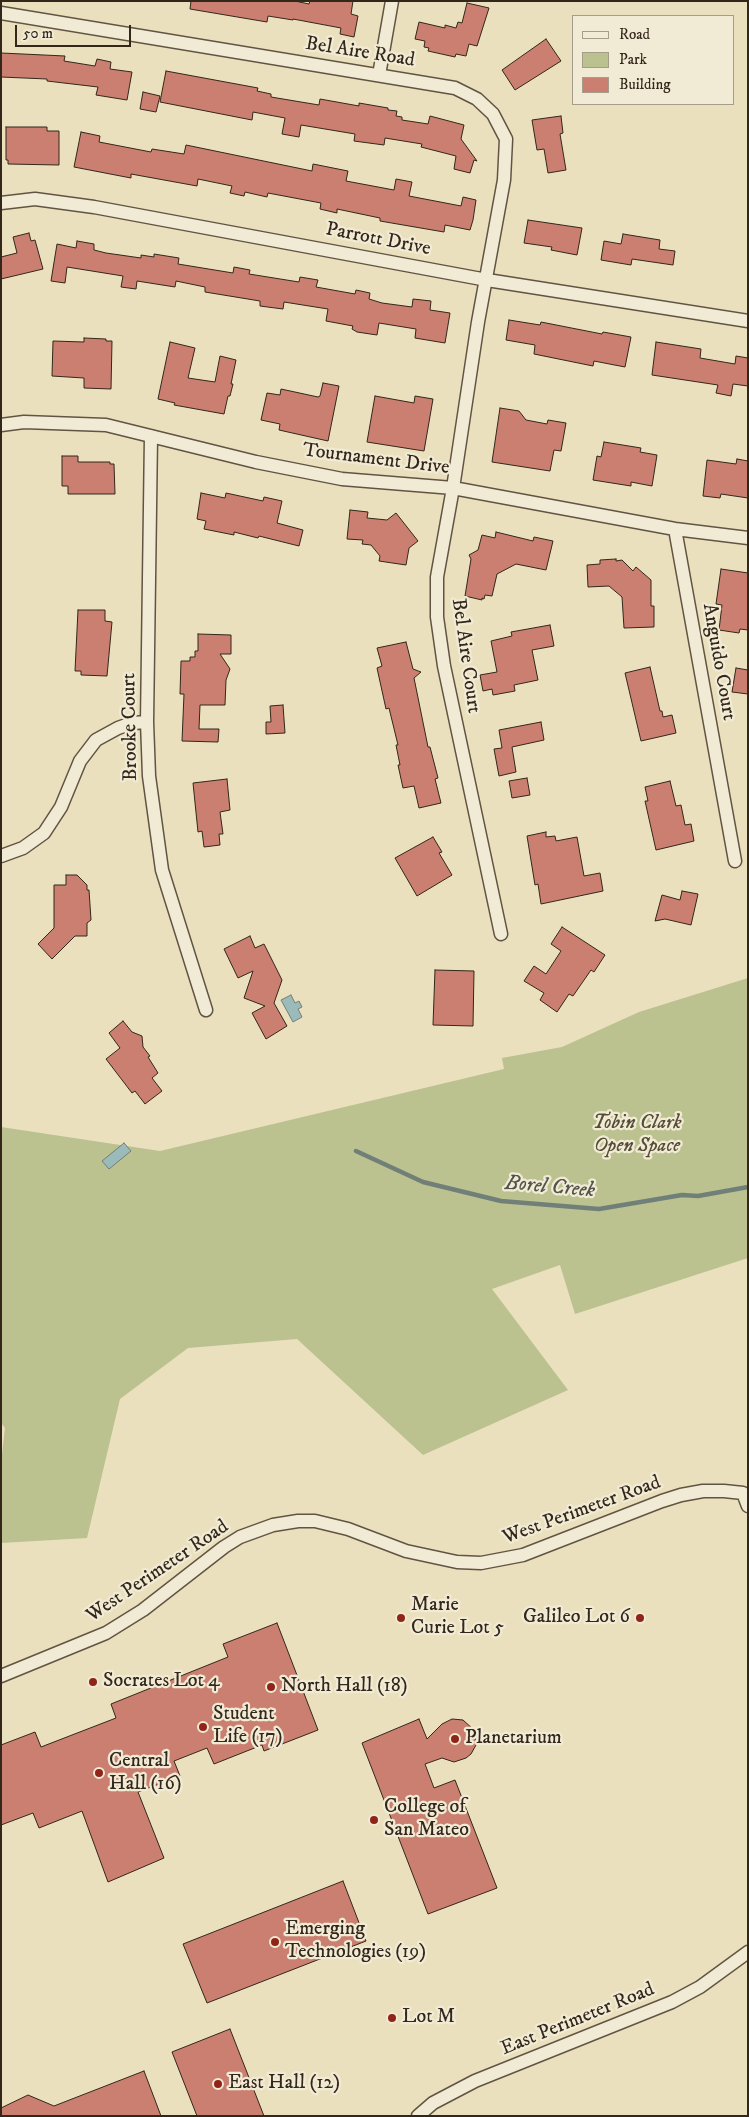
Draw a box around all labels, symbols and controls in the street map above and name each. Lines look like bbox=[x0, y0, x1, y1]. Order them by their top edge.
scale bar bbox=[18, 15, 134, 47]
legend bbox=[572, 15, 734, 105]
text: 50 m bbox=[23, 24, 53, 43]
text: Road bbox=[619, 25, 650, 44]
street label: Bel Aire Road bbox=[304, 33, 416, 73]
text: Park bbox=[619, 50, 647, 69]
text: Building bbox=[619, 75, 671, 94]
street label: Parrott Drive bbox=[324, 218, 432, 262]
street label: Tournament Drive bbox=[301, 439, 451, 481]
street label: Bel Aire Court bbox=[445, 597, 485, 715]
street label: Anguido Court bbox=[696, 602, 740, 722]
street label: Brooke Court bbox=[118, 673, 144, 781]
park label: Tobin Clark Open Space bbox=[592, 1112, 682, 1159]
water label: Borel Creek bbox=[504, 1172, 596, 1204]
street label: West Perimeter Road bbox=[500, 1471, 664, 1551]
street label: West Perimeter Road bbox=[82, 1516, 234, 1628]
place label: Marie Curie Lot 5 bbox=[411, 1594, 504, 1641]
place label: Galileo Lot 6 bbox=[523, 1606, 630, 1630]
marker: Marie Curie Lot 5 bbox=[395, 1612, 407, 1624]
marker: Galileo Lot 6 bbox=[634, 1612, 646, 1624]
place label: Socrates Lot 4 bbox=[103, 1670, 220, 1694]
place label: North Hall (18) bbox=[281, 1675, 408, 1699]
marker: Socrates Lot 4 bbox=[87, 1676, 99, 1688]
marker: North Hall (18) bbox=[265, 1681, 277, 1693]
place label: Student Life (17) bbox=[213, 1703, 283, 1750]
marker: Student Life (17) bbox=[197, 1721, 209, 1733]
place label: Planetarium bbox=[465, 1727, 562, 1751]
marker: Planetarium bbox=[449, 1733, 461, 1745]
place label: Central Hall (16) bbox=[109, 1750, 182, 1797]
marker: Central Hall (16) bbox=[93, 1767, 105, 1779]
place label: College of San Mateo bbox=[384, 1796, 469, 1843]
marker: College of San Mateo bbox=[368, 1814, 380, 1826]
place label: Emerging Technologies (19) bbox=[285, 1918, 426, 1965]
marker: Emerging Technologies (19) bbox=[269, 1936, 281, 1948]
street label: East Perimeter Road bbox=[498, 1978, 658, 2062]
place label: Lot M bbox=[402, 2006, 455, 2030]
marker: Lot M bbox=[386, 2012, 398, 2024]
place label: East Hall (12) bbox=[228, 2072, 340, 2096]
marker: East Hall (12) bbox=[212, 2078, 224, 2090]

